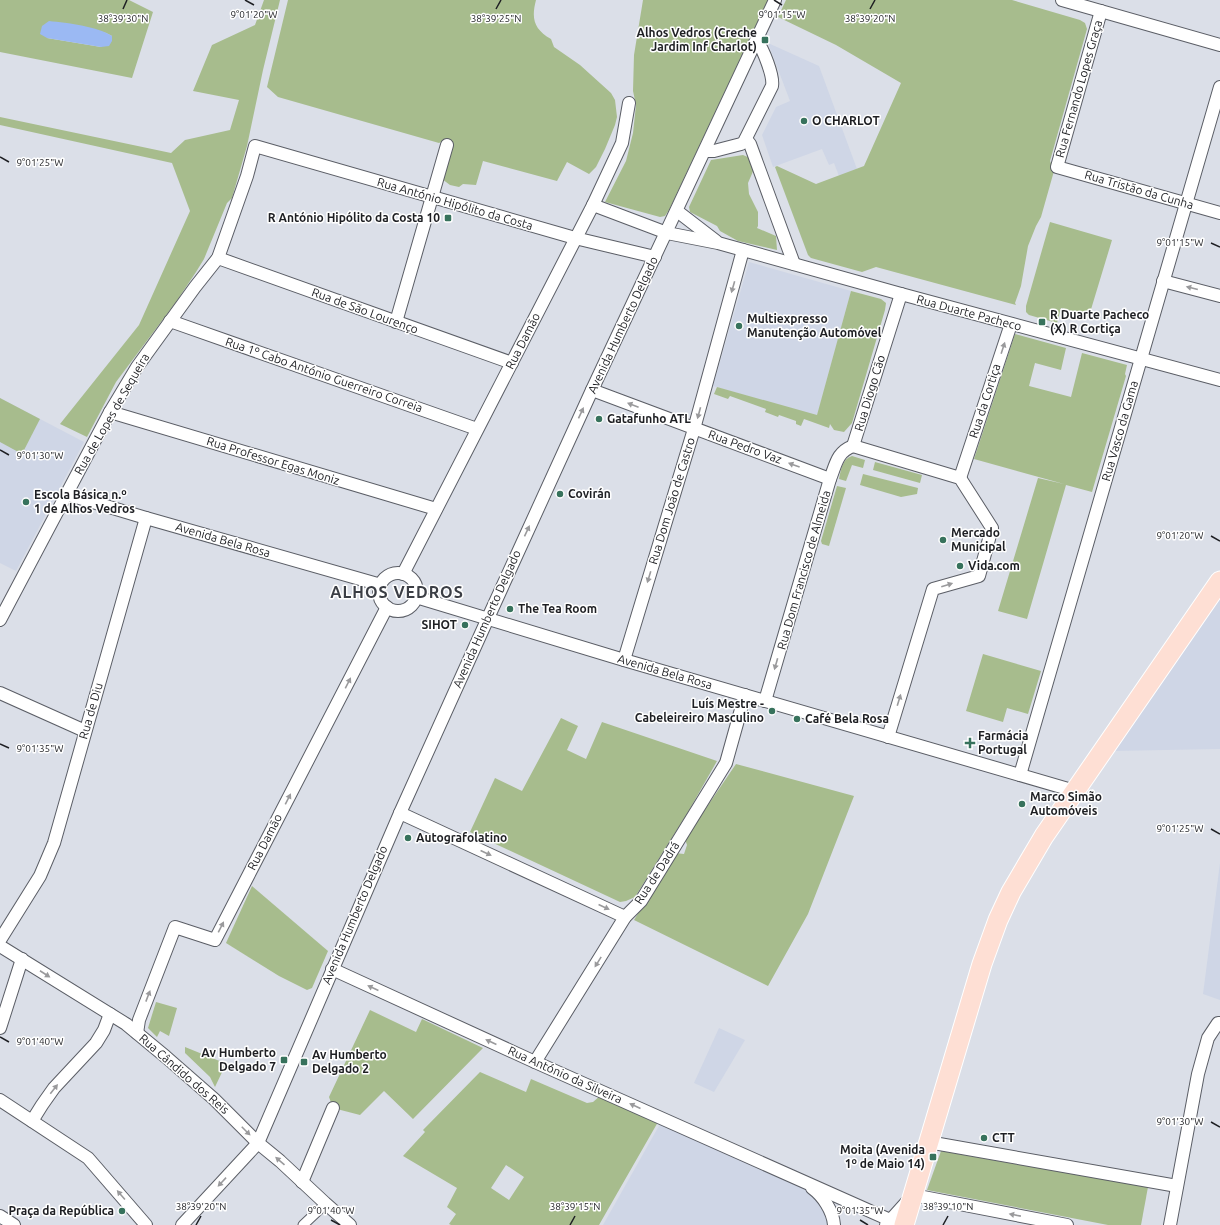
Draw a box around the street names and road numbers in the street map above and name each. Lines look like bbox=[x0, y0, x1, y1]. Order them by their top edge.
street label: Rua Fernando Lopes Graça bbox=[1053, 19, 1104, 159]
street label: Rua Tristão da Cunha bbox=[1083, 168, 1195, 211]
street label: Rua António Hipólito da Costa bbox=[376, 175, 534, 232]
street label: Avenida Humberto Delgado bbox=[585, 254, 660, 395]
street label: Rua de São Lourenço bbox=[310, 285, 420, 336]
street label: Rua Duarte Pacheco bbox=[915, 292, 1023, 333]
street label: Rua Damão bbox=[503, 310, 542, 371]
street label: Rua 1º Cabo António Guerreiro Correia bbox=[224, 335, 425, 414]
street label: Rua de Lopes de Sequeira bbox=[71, 351, 152, 477]
street label: Rua Diogo Cão bbox=[852, 353, 887, 432]
street label: Rua da Cortiça bbox=[966, 362, 1003, 440]
street label: Rua Vasco da Gama bbox=[1099, 379, 1140, 483]
street label: Rua Pedro Vaz bbox=[707, 427, 784, 466]
street label: Rua Professor Egas Moniz bbox=[205, 434, 342, 487]
street label: Rua Dom João de Castro bbox=[646, 436, 697, 566]
street label: Rua Dom Francisco de Almeida bbox=[775, 489, 833, 651]
street label: Avenida Bela Rosa bbox=[174, 520, 272, 559]
street label: Avenida Humberto Delgado bbox=[450, 548, 523, 690]
street label: Avenida Bela Rosa bbox=[616, 652, 714, 691]
street label: Rua de Diu bbox=[76, 681, 105, 740]
street label: Rua Damão bbox=[245, 811, 284, 872]
street label: Rua de Dadrá bbox=[632, 839, 682, 906]
street label: Avenida Humberto Delgado bbox=[319, 844, 390, 986]
street label: Rua Cândido dos Reis bbox=[137, 1031, 232, 1116]
street label: Rua António da Silveira bbox=[506, 1043, 624, 1106]

